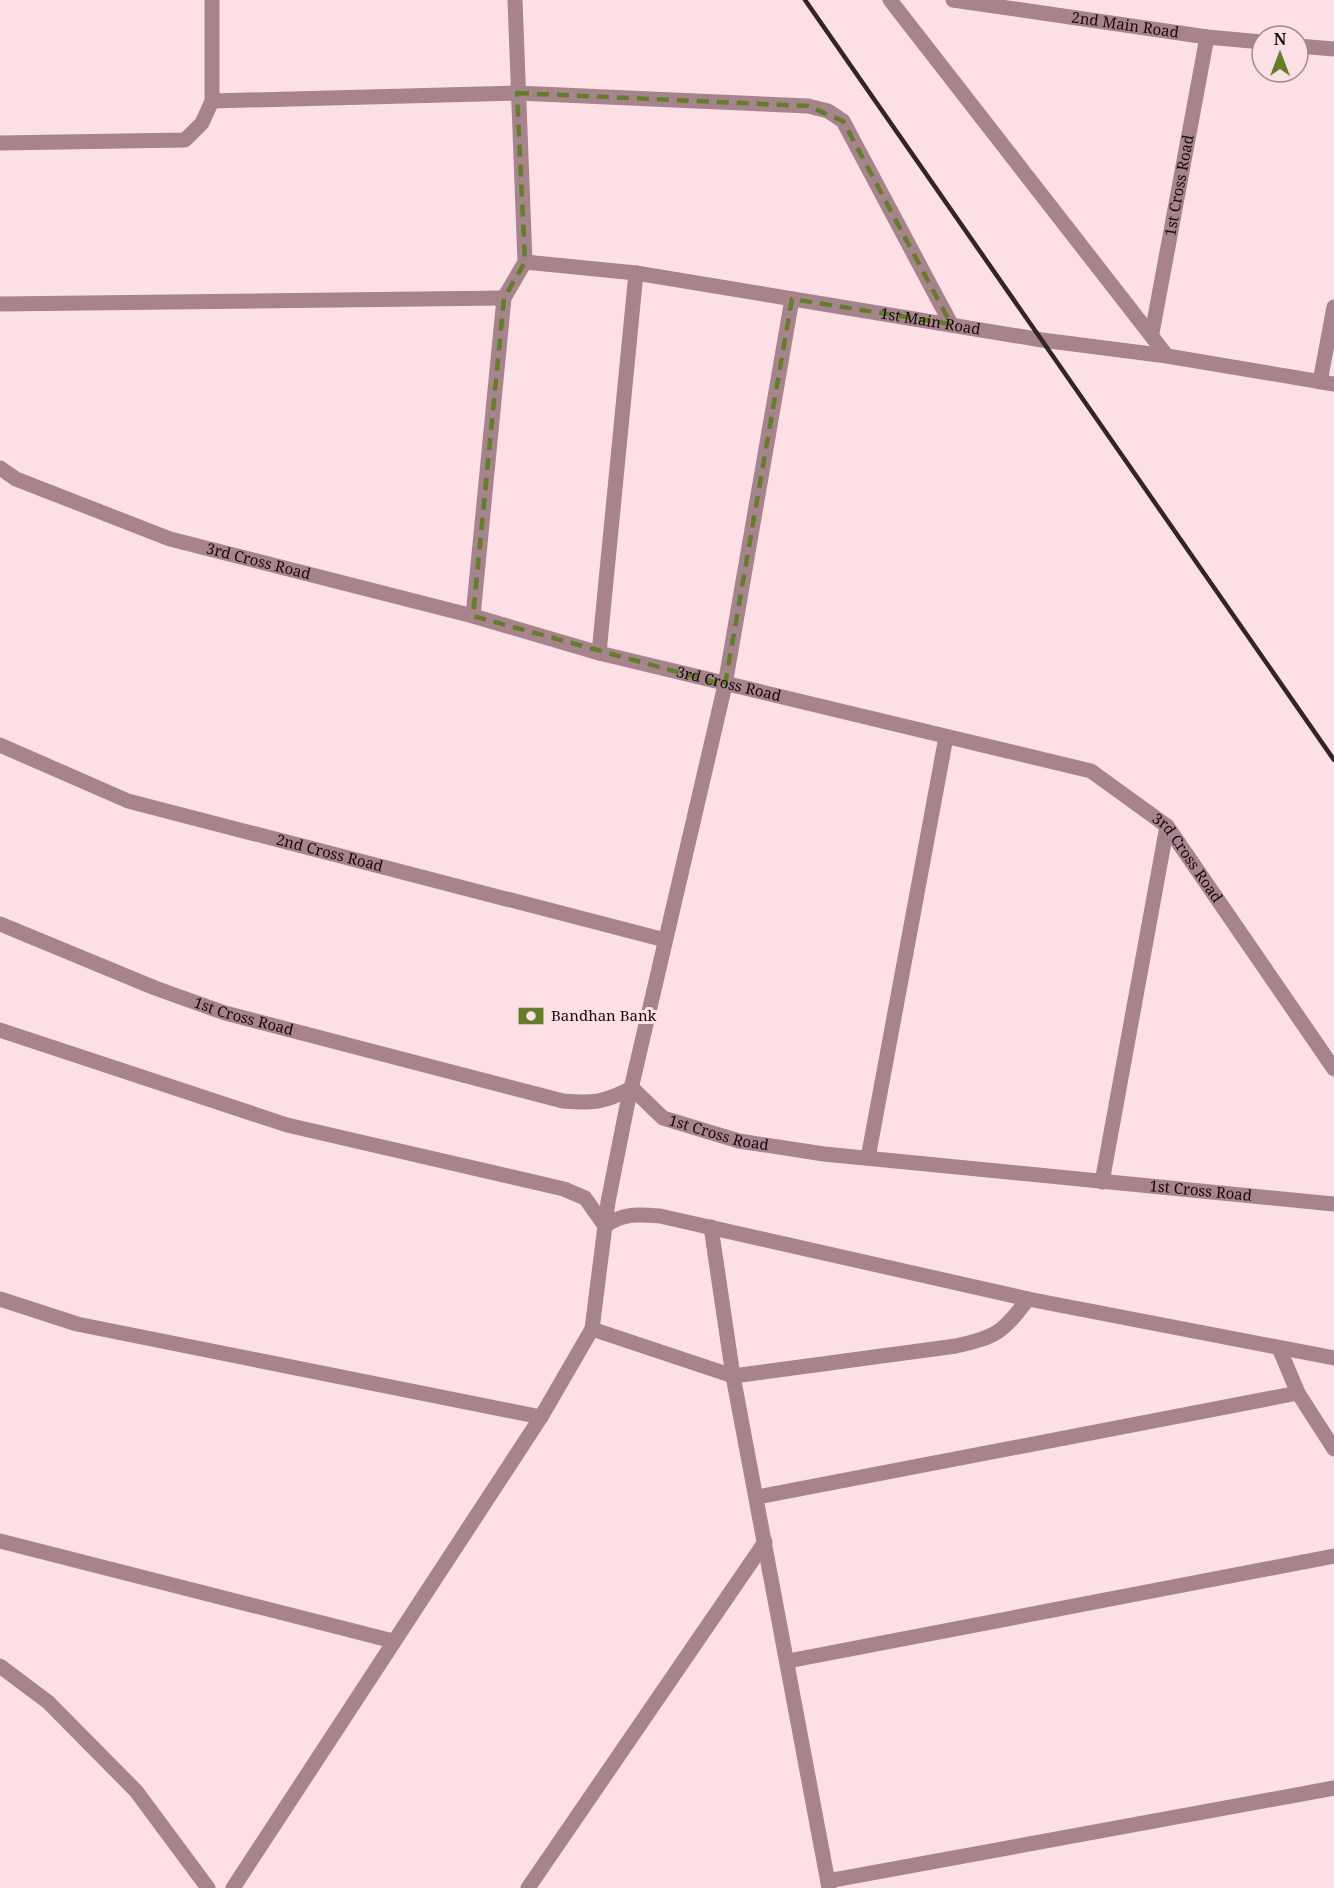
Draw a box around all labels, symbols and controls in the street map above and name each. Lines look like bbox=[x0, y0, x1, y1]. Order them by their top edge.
street label: 2nd Main Road bbox=[1070, 6, 1180, 42]
north arrow bbox=[1250, 24, 1310, 84]
text: N bbox=[1274, 28, 1287, 50]
street label: 1st Cross Road bbox=[1159, 133, 1198, 238]
street label: 1st Main Road bbox=[879, 302, 982, 339]
street label: 3rd Cross Road bbox=[204, 538, 313, 583]
street label: 3rd Cross Road bbox=[674, 661, 783, 705]
street label: 3rd Cross Road bbox=[1149, 808, 1228, 906]
street label: 2nd Cross Road bbox=[274, 829, 386, 876]
street label: 1st Cross Road bbox=[191, 992, 296, 1039]
bank icon: Bandhan Bank bbox=[516, 1001, 546, 1031]
place label: Bandhan Bank bbox=[551, 1005, 657, 1025]
street label: 1st Cross Road bbox=[667, 1109, 770, 1154]
street label: 1st Cross Road bbox=[1149, 1175, 1253, 1205]

